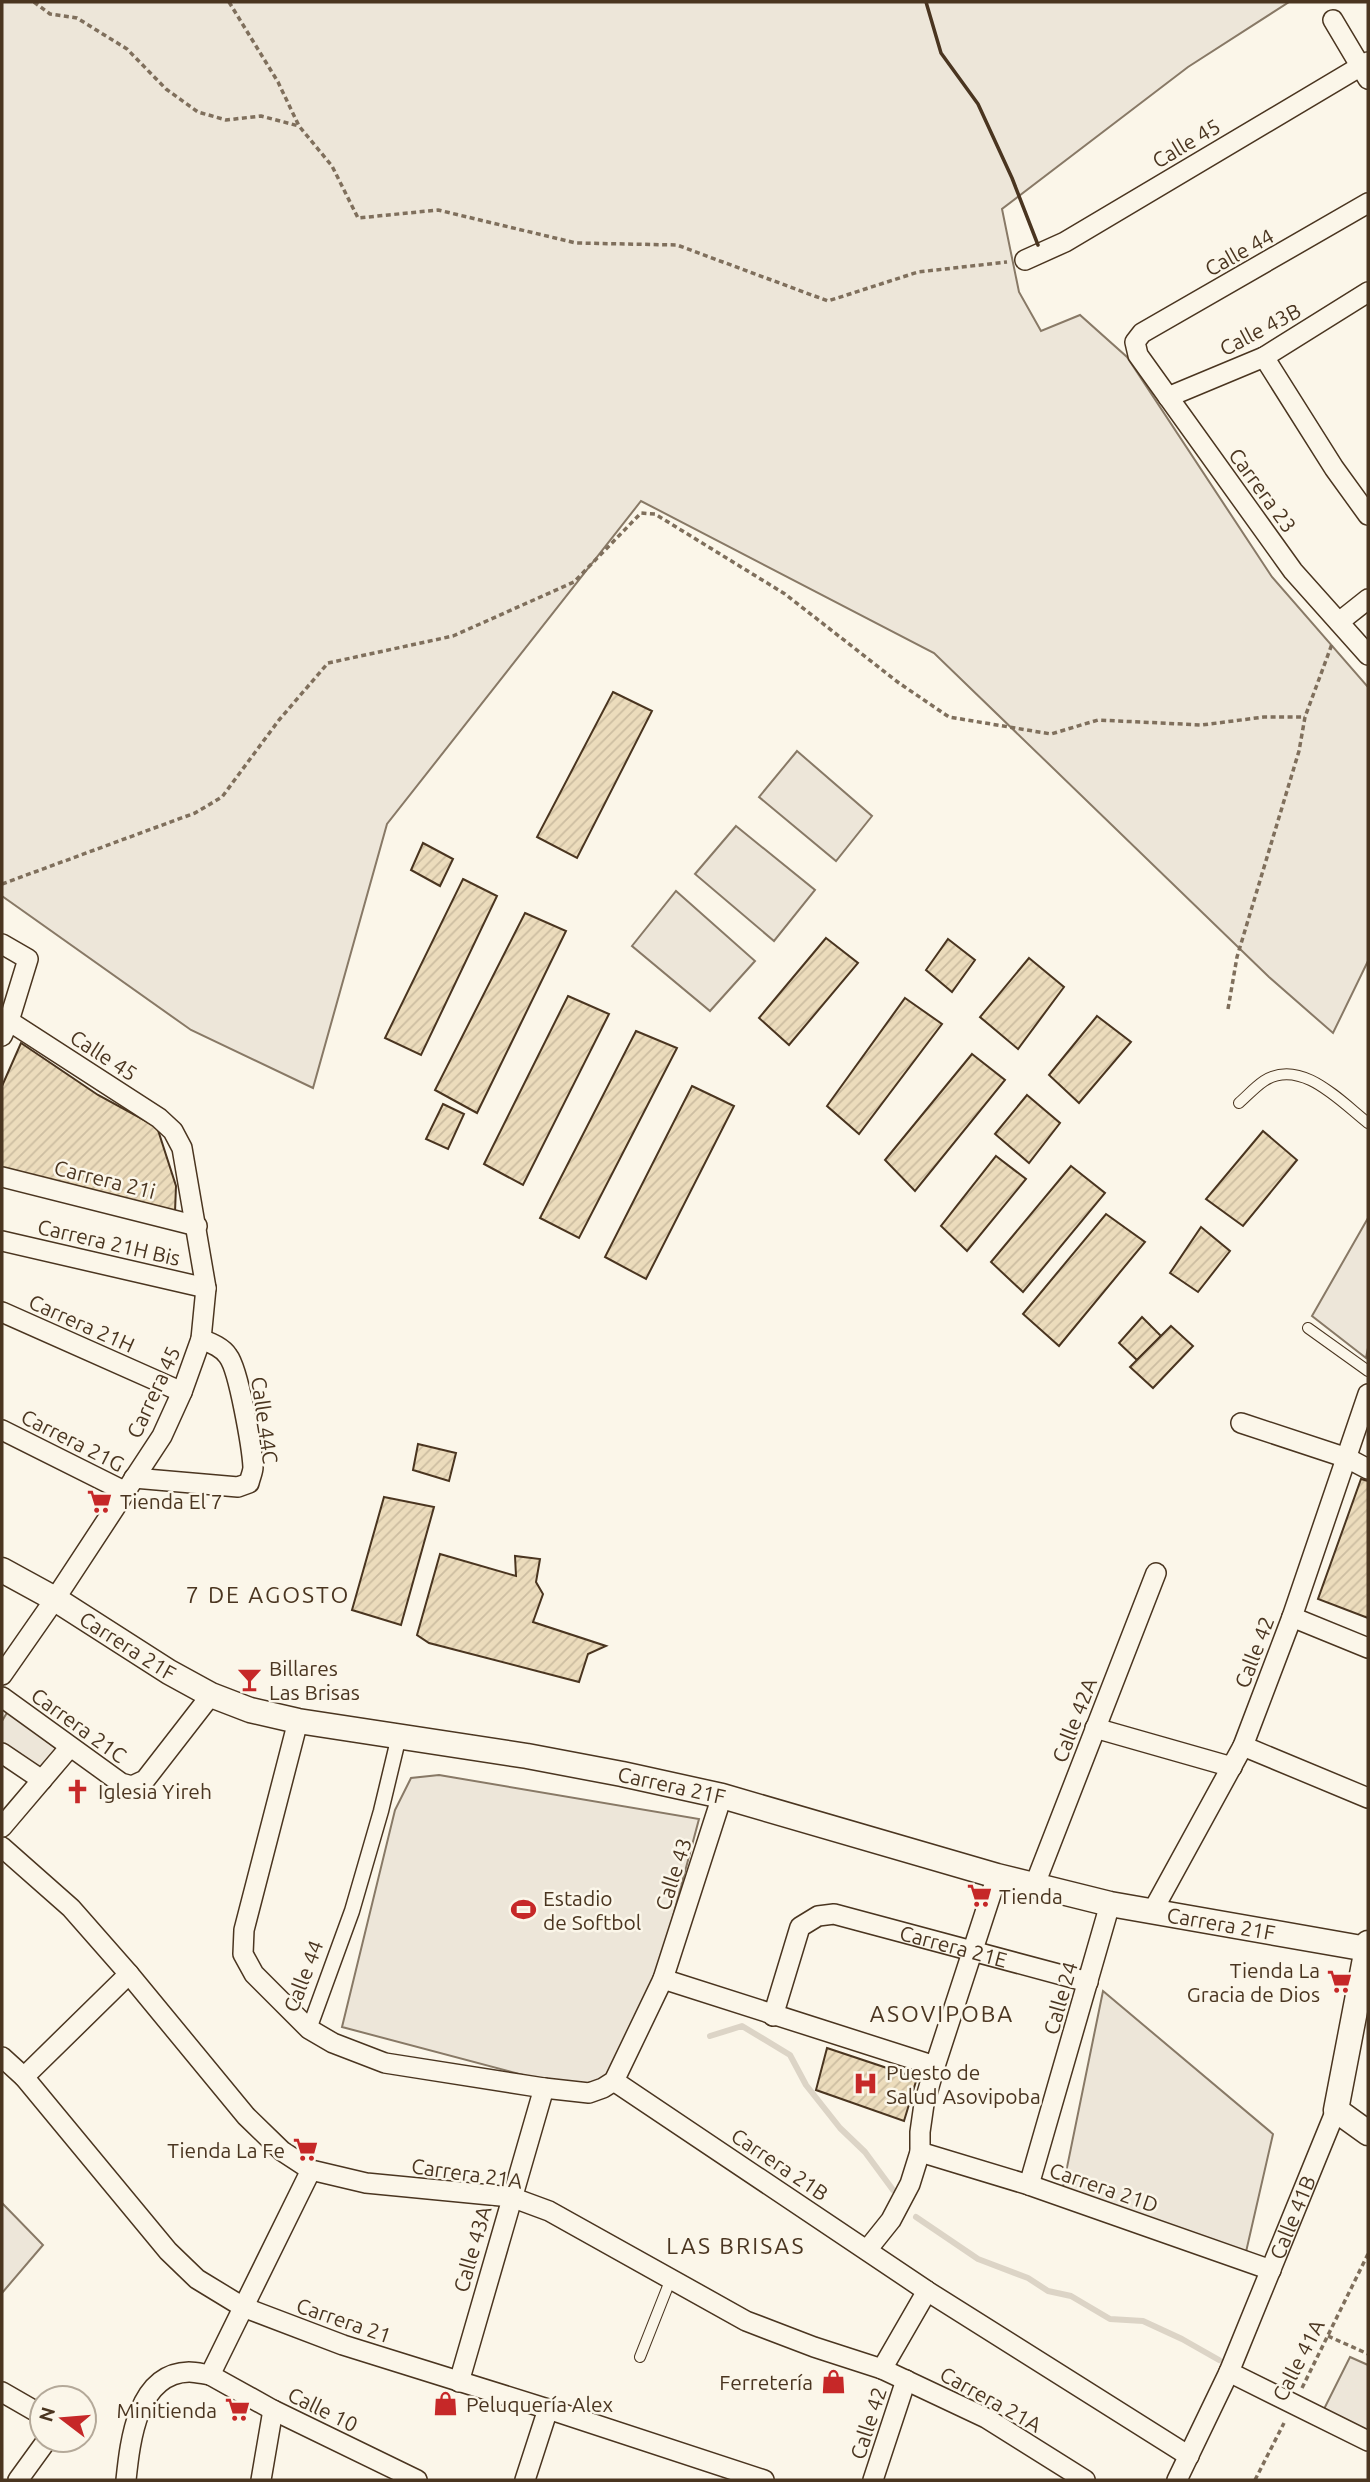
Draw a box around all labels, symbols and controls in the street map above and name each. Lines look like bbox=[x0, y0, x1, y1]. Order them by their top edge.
street label: Calle 45 bbox=[1148, 113, 1224, 173]
street label: Calle 44 bbox=[1200, 223, 1278, 281]
street label: Calle 43B bbox=[1215, 298, 1305, 360]
street label: Carrera 23 bbox=[1224, 443, 1302, 537]
street label: Calle 45 bbox=[66, 1025, 142, 1085]
street label: Carrera 21i bbox=[52, 1155, 158, 1203]
street label: Carrera 21H Bis bbox=[35, 1214, 183, 1270]
street label: Carrera 21H bbox=[25, 1289, 139, 1357]
street label: Carrera 45 bbox=[121, 1342, 185, 1442]
street label: Calle 44C bbox=[247, 1375, 283, 1465]
street label: Carrera 21G bbox=[18, 1404, 128, 1476]
supermarket icon: Tienda El 7 bbox=[86, 1487, 114, 1515]
place label: Tienda El 7 bbox=[120, 1489, 223, 1513]
district label: 7 DE AGOSTO bbox=[186, 1582, 350, 1607]
street label: Carrera 21F bbox=[75, 1606, 180, 1685]
street label: Calle 42 bbox=[1229, 1613, 1279, 1691]
place label: Billares Las Brisas bbox=[269, 1656, 360, 1704]
bar icon: Billares Las Brisas bbox=[235, 1666, 263, 1694]
street label: Calle 42A bbox=[1047, 1674, 1101, 1766]
street label: Carrera 21C bbox=[27, 1683, 131, 1767]
street label: Carrera 21F bbox=[616, 1761, 728, 1808]
church icon: Iglesia Yireh bbox=[64, 1777, 92, 1805]
place label: Iglesia Yireh bbox=[98, 1779, 212, 1803]
street label: Calle 43 bbox=[650, 1835, 696, 1913]
supermarket icon: Tienda bbox=[965, 1882, 993, 1910]
place label: Tienda bbox=[999, 1884, 1063, 1908]
place label: Estadio de Softbol bbox=[543, 1886, 641, 1934]
sports icon: Estadio de Softbol bbox=[509, 1896, 537, 1924]
street label: Carrera 21F bbox=[1165, 1902, 1277, 1945]
street label: Carrera 21E bbox=[897, 1920, 1010, 1972]
street label: Calle 44 bbox=[278, 1937, 328, 2015]
place label: Tienda La Gracia de Dios bbox=[1187, 1958, 1320, 2006]
street label: Calle 24 bbox=[1038, 1959, 1082, 2037]
supermarket icon: Tienda La Gracia de Dios bbox=[1326, 1968, 1354, 1996]
district label: ASOVIPOBA bbox=[870, 2001, 1014, 2026]
place label: Puesto de Salud Asovipoba bbox=[886, 2060, 1041, 2108]
hospital icon: Puesto de Salud Asovipoba bbox=[852, 2070, 880, 2098]
street label: Carrera 21B bbox=[727, 2123, 833, 2205]
supermarket icon: Tienda La Fe bbox=[291, 2136, 319, 2164]
place label: Tienda La Fe bbox=[167, 2138, 285, 2162]
street label: Carrera 21A bbox=[410, 2153, 524, 2193]
street label: Carrera 21D bbox=[1047, 2157, 1161, 2217]
street label: Calle 41B bbox=[1264, 2172, 1320, 2263]
street label: Calle 43A bbox=[448, 2203, 496, 2295]
district label: LAS BRISAS bbox=[666, 2233, 806, 2258]
street label: Carrera 21 bbox=[294, 2293, 394, 2347]
street label: Calle 41A bbox=[1267, 2315, 1329, 2405]
street label: Carrera 21A bbox=[936, 2361, 1046, 2437]
shop icon: Ferretería bbox=[819, 2368, 847, 2396]
place label: Ferretería bbox=[719, 2370, 813, 2394]
street label: Calle 10 bbox=[284, 2382, 362, 2436]
north arrow bbox=[28, 2384, 98, 2454]
street label: Calle 42 bbox=[845, 2384, 891, 2462]
shop icon: Peluquería Alex bbox=[432, 2390, 460, 2418]
place label: Peluquería Alex bbox=[466, 2392, 613, 2416]
supermarket icon: Minitienda bbox=[223, 2396, 251, 2424]
place label: Minitienda bbox=[117, 2398, 217, 2422]
text: N bbox=[34, 2404, 59, 2424]

